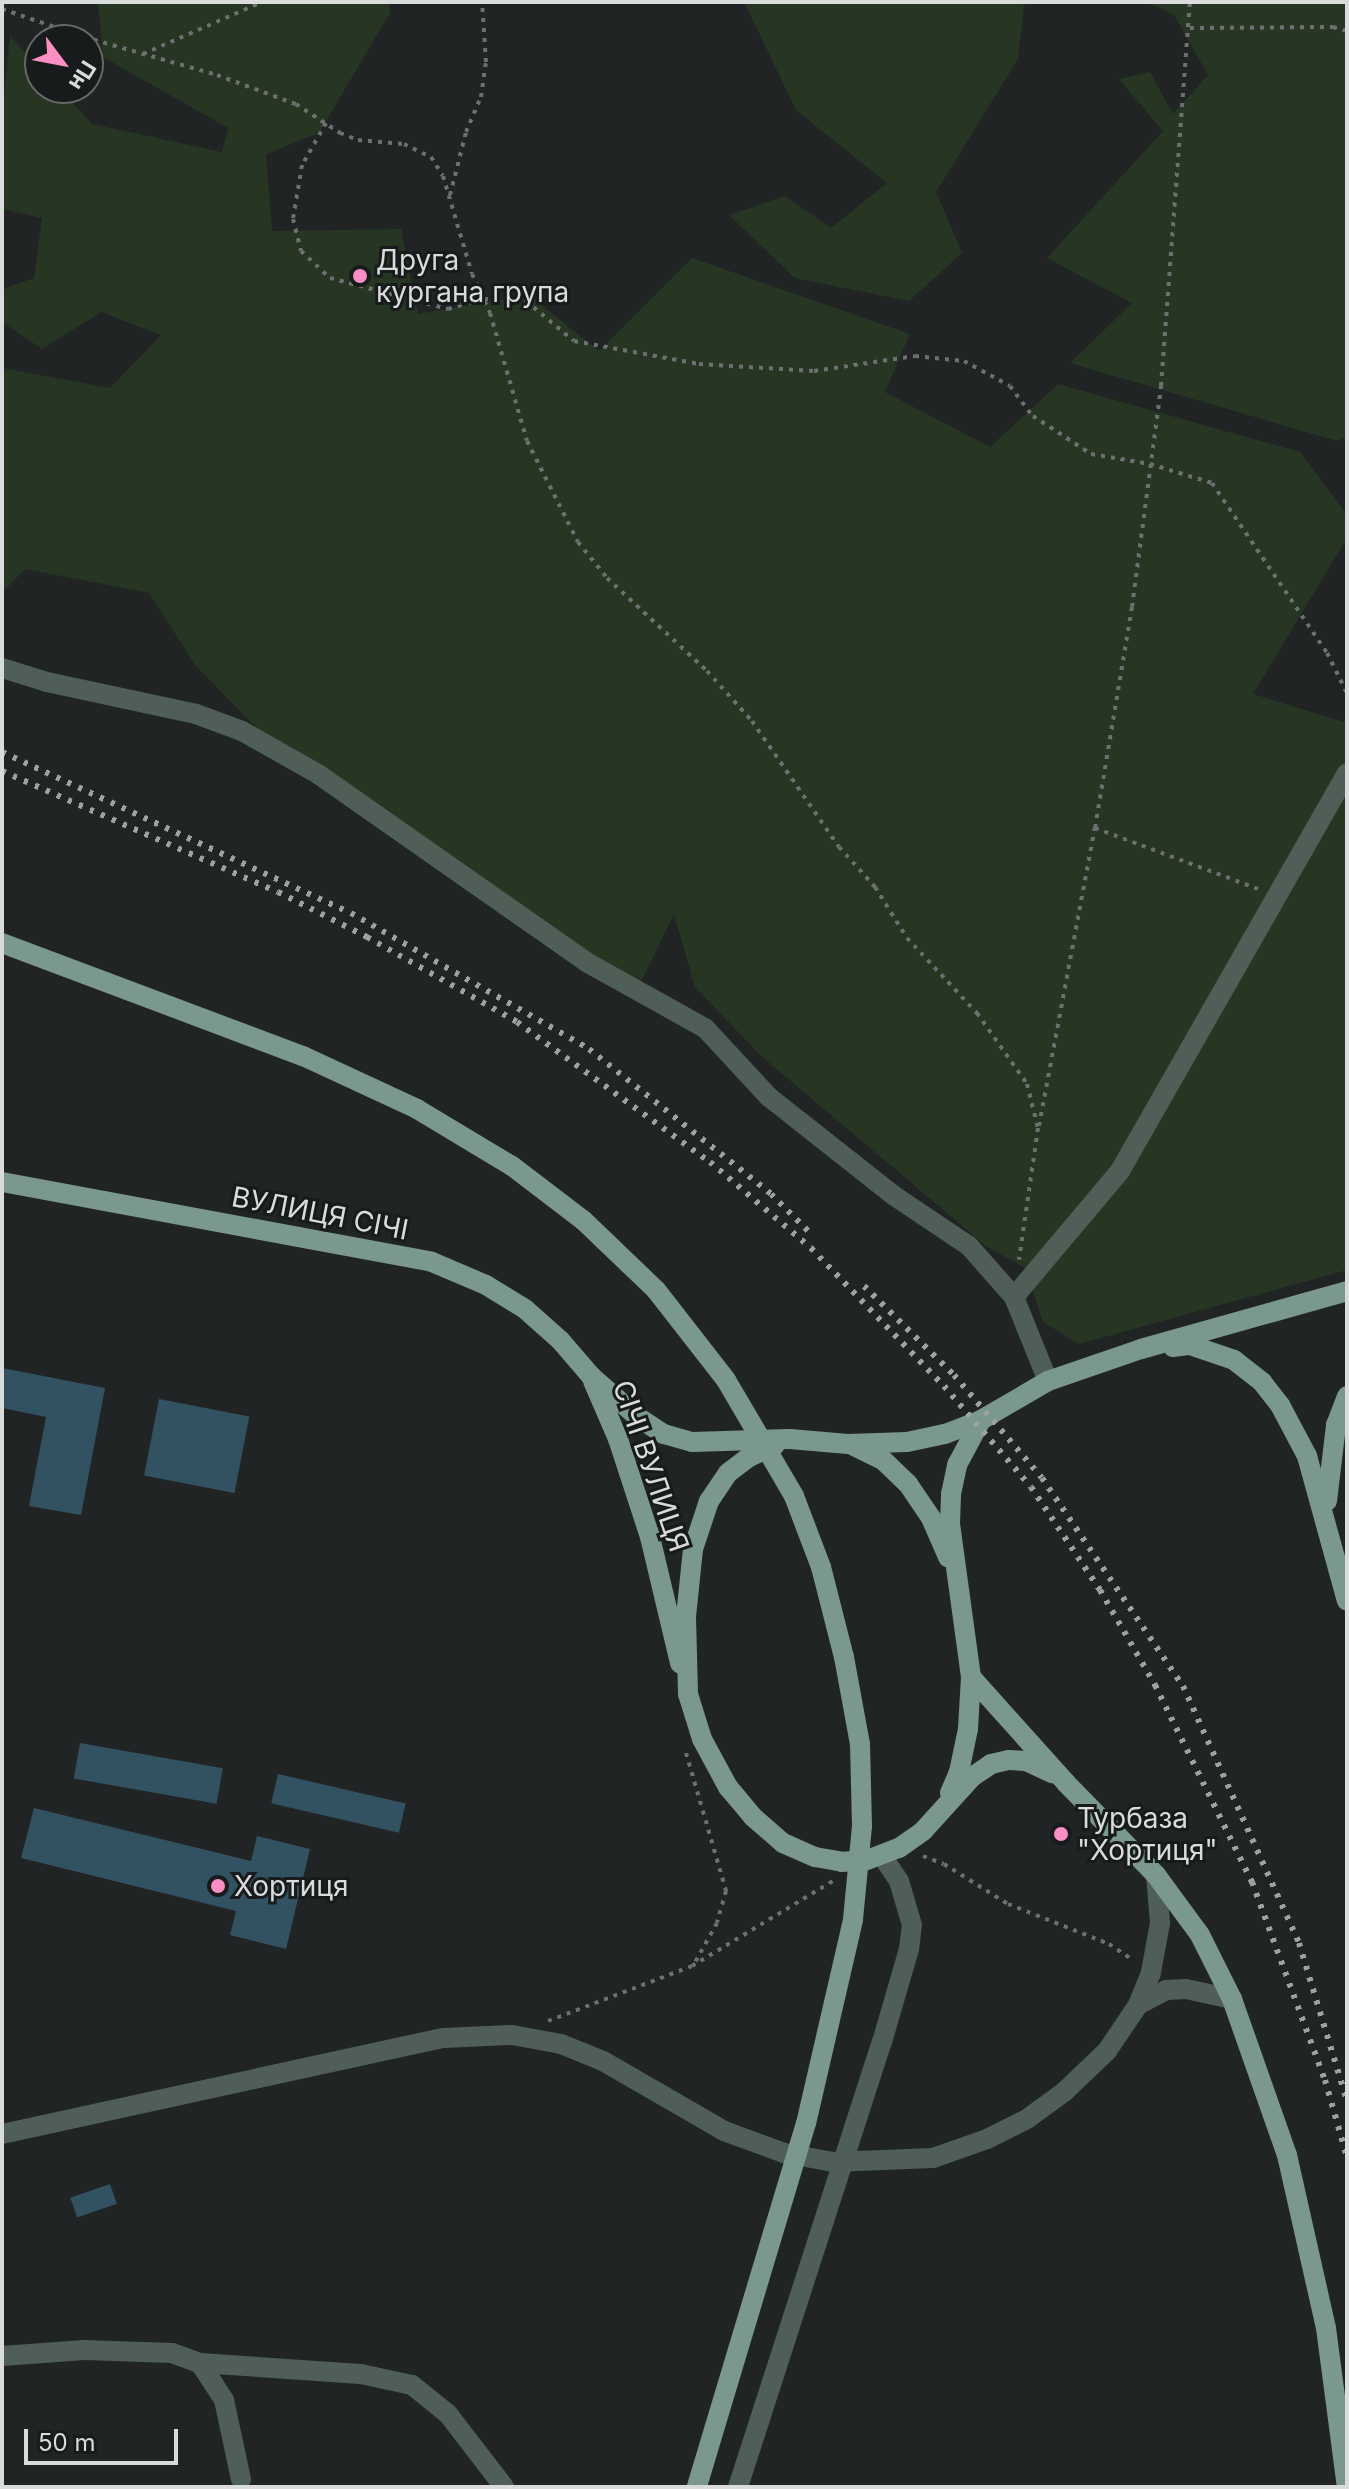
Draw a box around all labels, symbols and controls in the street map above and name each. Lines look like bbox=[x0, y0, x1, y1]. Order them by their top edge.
north arrow bbox=[24, 24, 104, 104]
text: Пн bbox=[64, 56, 102, 95]
place label: Друга кургана група bbox=[376, 243, 569, 309]
marker: Друга кургана група bbox=[351, 267, 369, 285]
street label: ВУЛИЦЯ СІЧІ bbox=[229, 1179, 411, 1247]
street label: СІЧІ ВУЛИЦЯ bbox=[606, 1376, 696, 1556]
place label: Турбаза "Хортиця" bbox=[1077, 1801, 1218, 1867]
marker: Турбаза "Хортиця" bbox=[1052, 1825, 1070, 1843]
place label: Хортиця bbox=[234, 1869, 349, 1903]
marker: Хортиця bbox=[209, 1877, 227, 1895]
scale bar bbox=[28, 2413, 182, 2463]
text: 50 m bbox=[38, 2428, 96, 2457]

